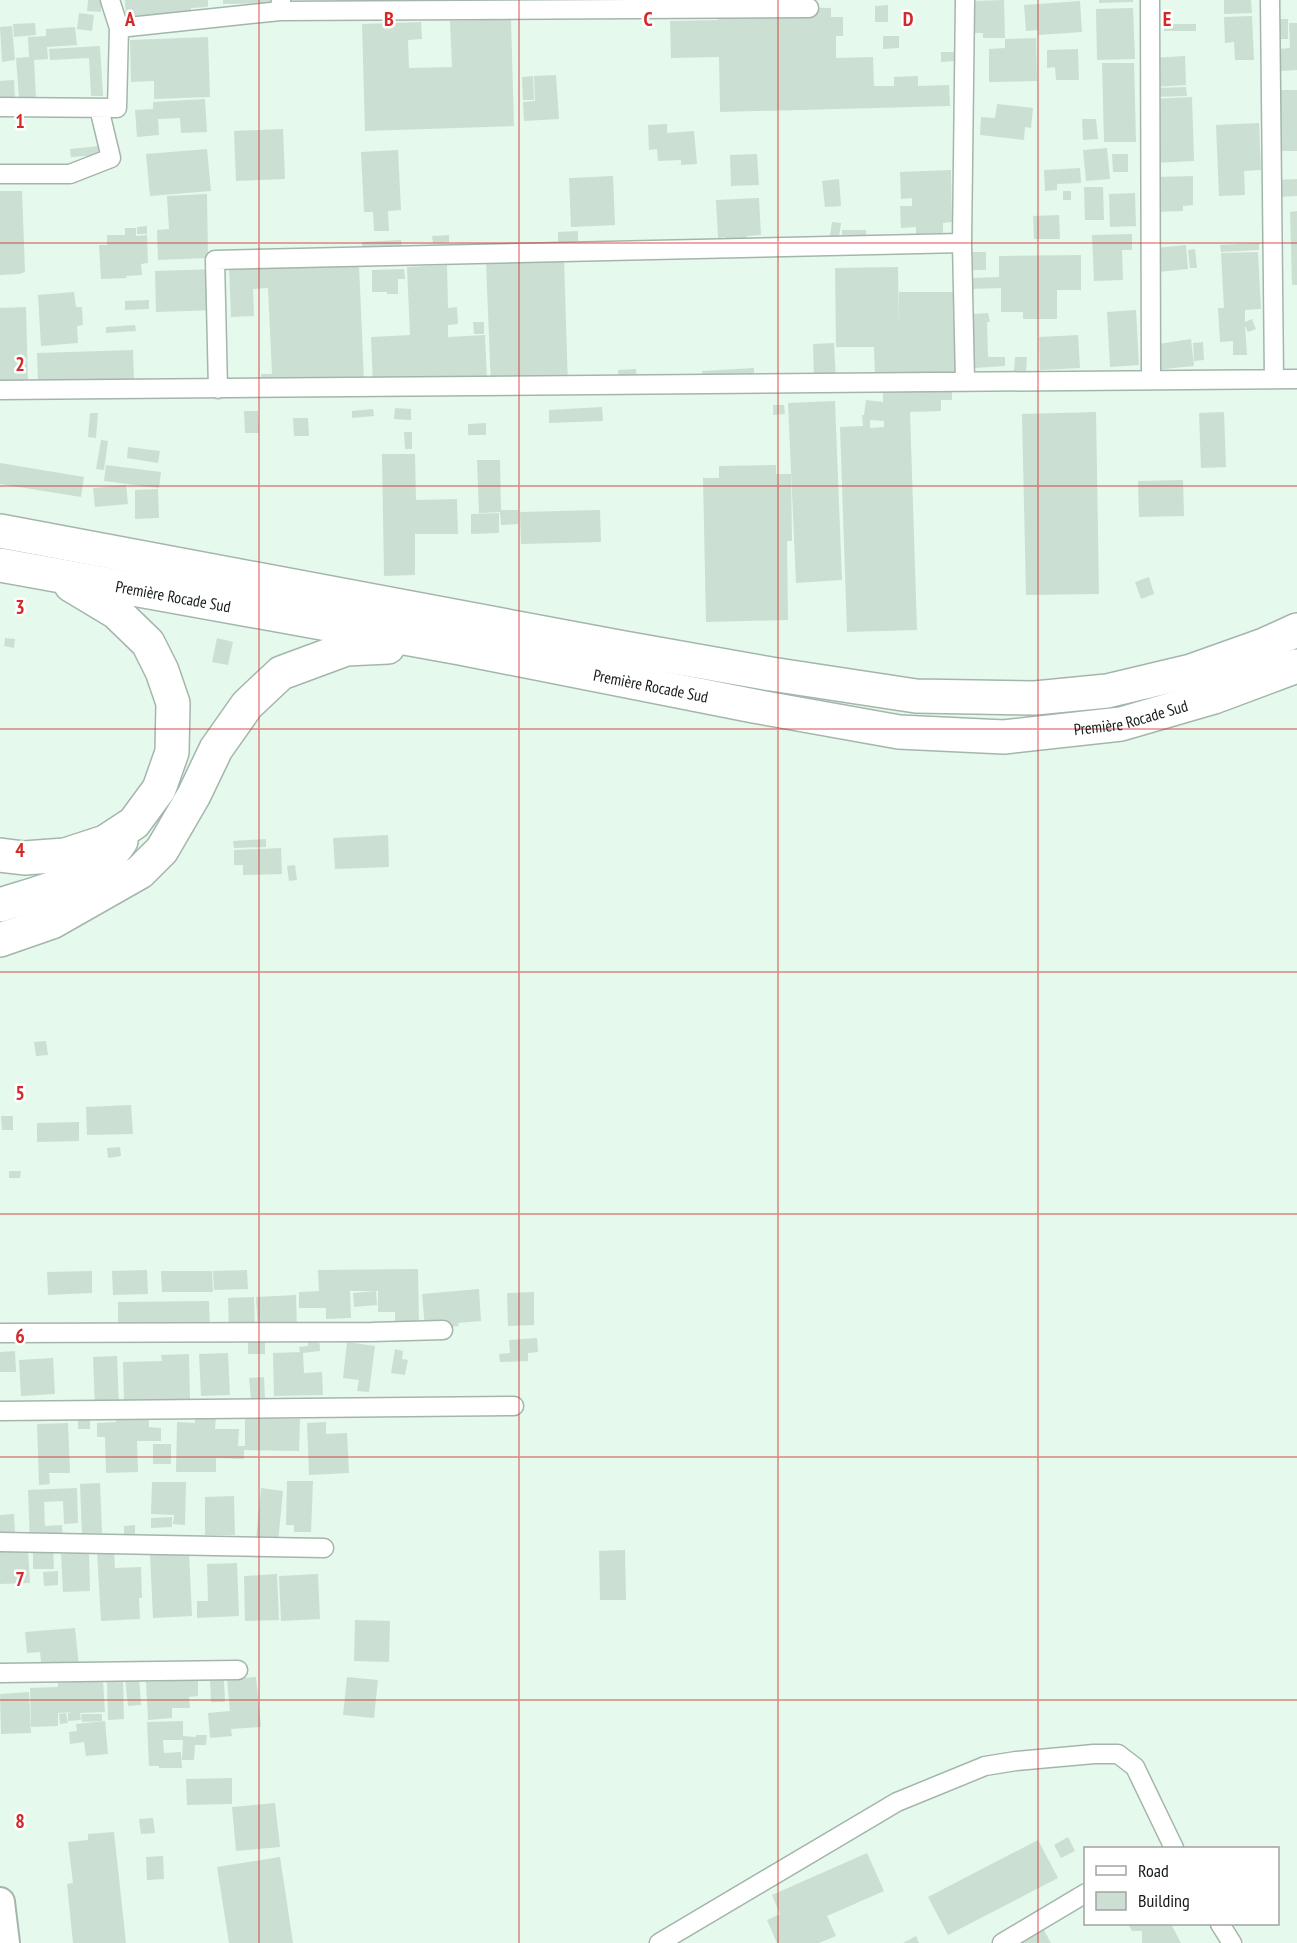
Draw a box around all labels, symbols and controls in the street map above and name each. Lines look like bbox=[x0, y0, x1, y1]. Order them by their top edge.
text: A bbox=[124, 6, 136, 32]
text: B bbox=[384, 6, 394, 32]
text: C bbox=[643, 6, 653, 32]
text: D bbox=[903, 6, 914, 32]
text: E bbox=[1163, 6, 1171, 32]
text: 1 bbox=[15, 108, 25, 134]
text: 2 bbox=[15, 351, 25, 377]
street label: Première Rocade Sud bbox=[114, 576, 232, 616]
text: 3 bbox=[15, 594, 25, 620]
street label: Première Rocade Sud bbox=[592, 665, 710, 707]
street label: Première Rocade Sud bbox=[1073, 695, 1190, 739]
text: 4 bbox=[15, 837, 25, 863]
text: 5 bbox=[15, 1080, 25, 1106]
text: 6 bbox=[15, 1323, 25, 1349]
text: 7 bbox=[15, 1566, 25, 1592]
text: 8 bbox=[15, 1808, 25, 1834]
legend bbox=[1084, 1847, 1279, 1925]
text: Road bbox=[1138, 1859, 1169, 1882]
text: Building bbox=[1138, 1889, 1190, 1912]

